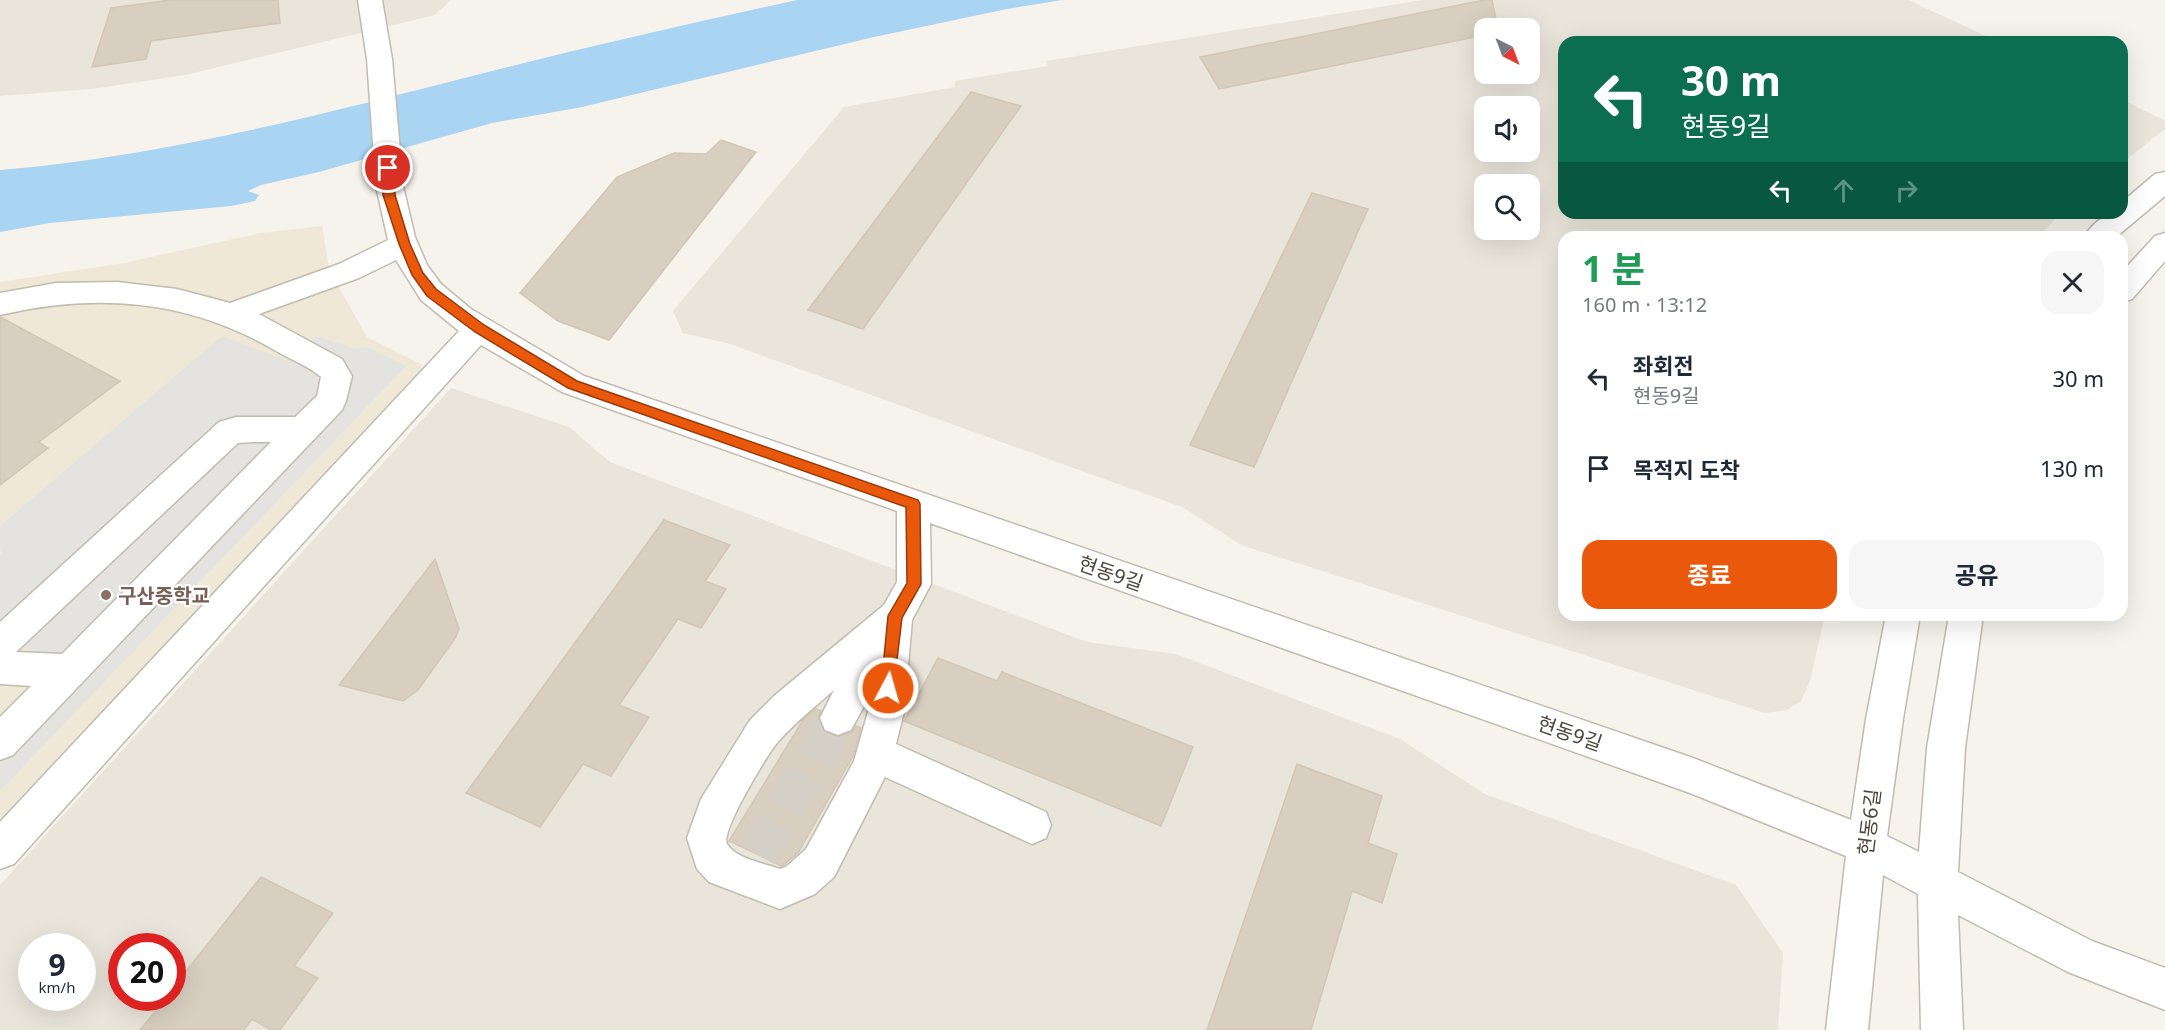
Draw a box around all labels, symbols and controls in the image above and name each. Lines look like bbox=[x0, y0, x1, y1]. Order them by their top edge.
north arrow bbox=[1474, 18, 1540, 84]
map controls bbox=[1474, 18, 1540, 240]
text: 30 m bbox=[1681, 51, 1781, 108]
icon: left bbox=[1582, 60, 1660, 138]
button: sound bbox=[1474, 96, 1540, 162]
text: 현동9길 bbox=[1681, 107, 1771, 144]
pin bbox=[362, 142, 413, 193]
icon: arrive bbox=[371, 151, 404, 184]
button: search bbox=[1474, 174, 1540, 240]
icon: left bbox=[1764, 174, 1797, 207]
icon: ahead bbox=[1827, 174, 1860, 207]
icon: right bbox=[1890, 174, 1923, 207]
text: 1 분 bbox=[1582, 244, 1645, 293]
button: close bbox=[2041, 251, 2104, 314]
text: 160 m · 13:12 bbox=[1582, 291, 1707, 318]
text: 좌회전 bbox=[1633, 350, 1694, 380]
icon: left bbox=[1582, 362, 1615, 395]
text: 30 m bbox=[2053, 363, 2104, 393]
text: 현동9길 bbox=[1633, 382, 1700, 409]
icon: arrive bbox=[1582, 452, 1615, 485]
text: 130 m bbox=[2040, 453, 2104, 483]
text: 목적지 도착 bbox=[1633, 454, 1740, 484]
button: 종료 bbox=[1582, 540, 1837, 609]
button: 공유 bbox=[1849, 540, 2104, 609]
street label: 현동9길 bbox=[1075, 549, 1147, 597]
place label: 구산중학교 bbox=[118, 582, 210, 609]
marker: 구산중학교 bbox=[99, 588, 113, 602]
position arrow bbox=[856, 656, 920, 720]
street label: 현동9길 bbox=[1534, 709, 1606, 757]
street label: 현동6길 bbox=[1852, 787, 1886, 857]
speed limit sign: 20 bbox=[108, 933, 186, 1011]
text: 9 bbox=[48, 944, 66, 985]
text: km/h bbox=[39, 977, 75, 997]

